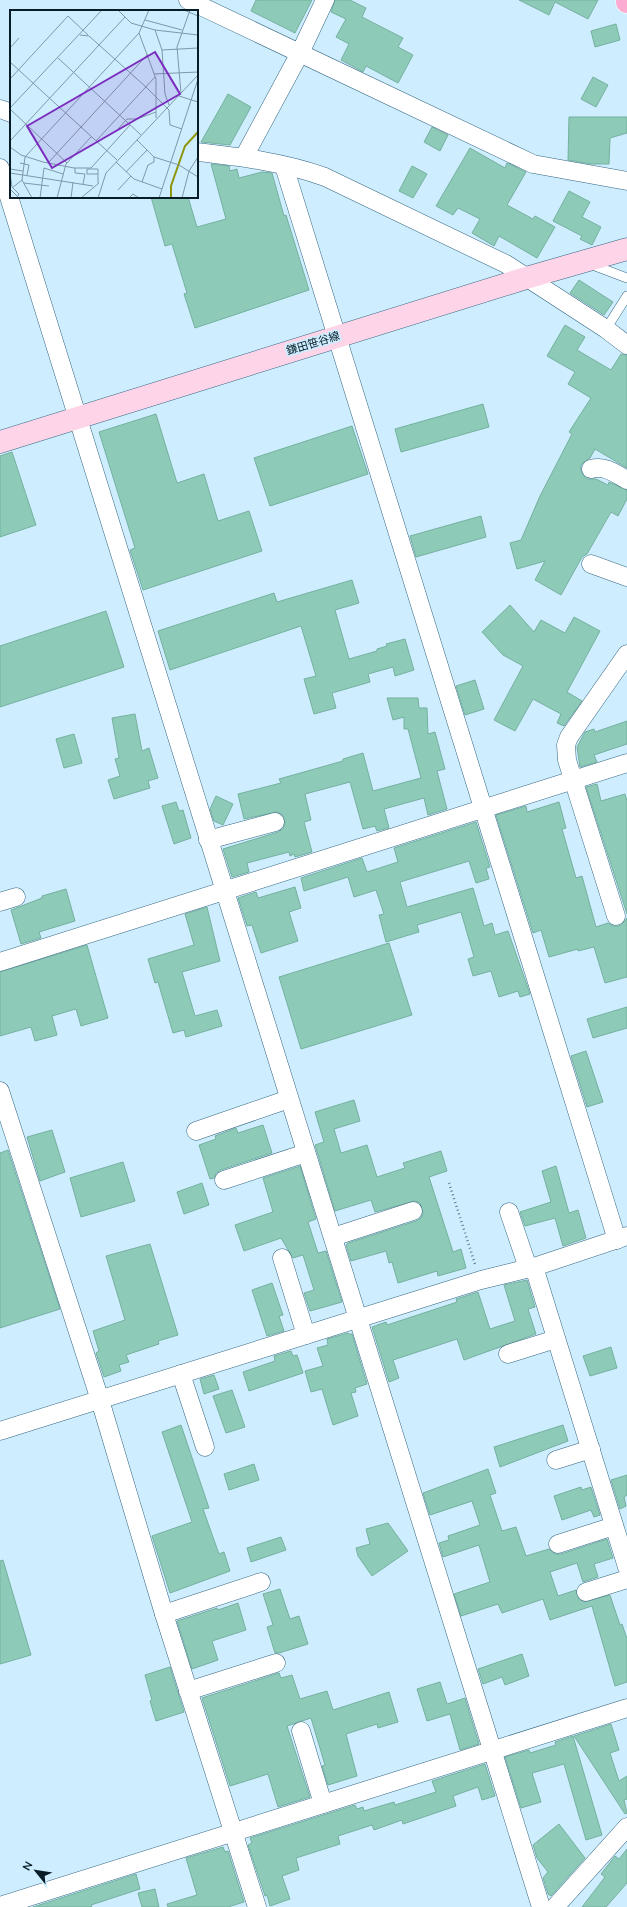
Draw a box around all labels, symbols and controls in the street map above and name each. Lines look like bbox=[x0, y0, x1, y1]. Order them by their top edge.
inset map bbox=[10, 10, 198, 198]
street label: 鎌田笹谷線 bbox=[285, 328, 341, 358]
north arrow bbox=[16, 1851, 56, 1891]
text: N bbox=[19, 1859, 35, 1873]

